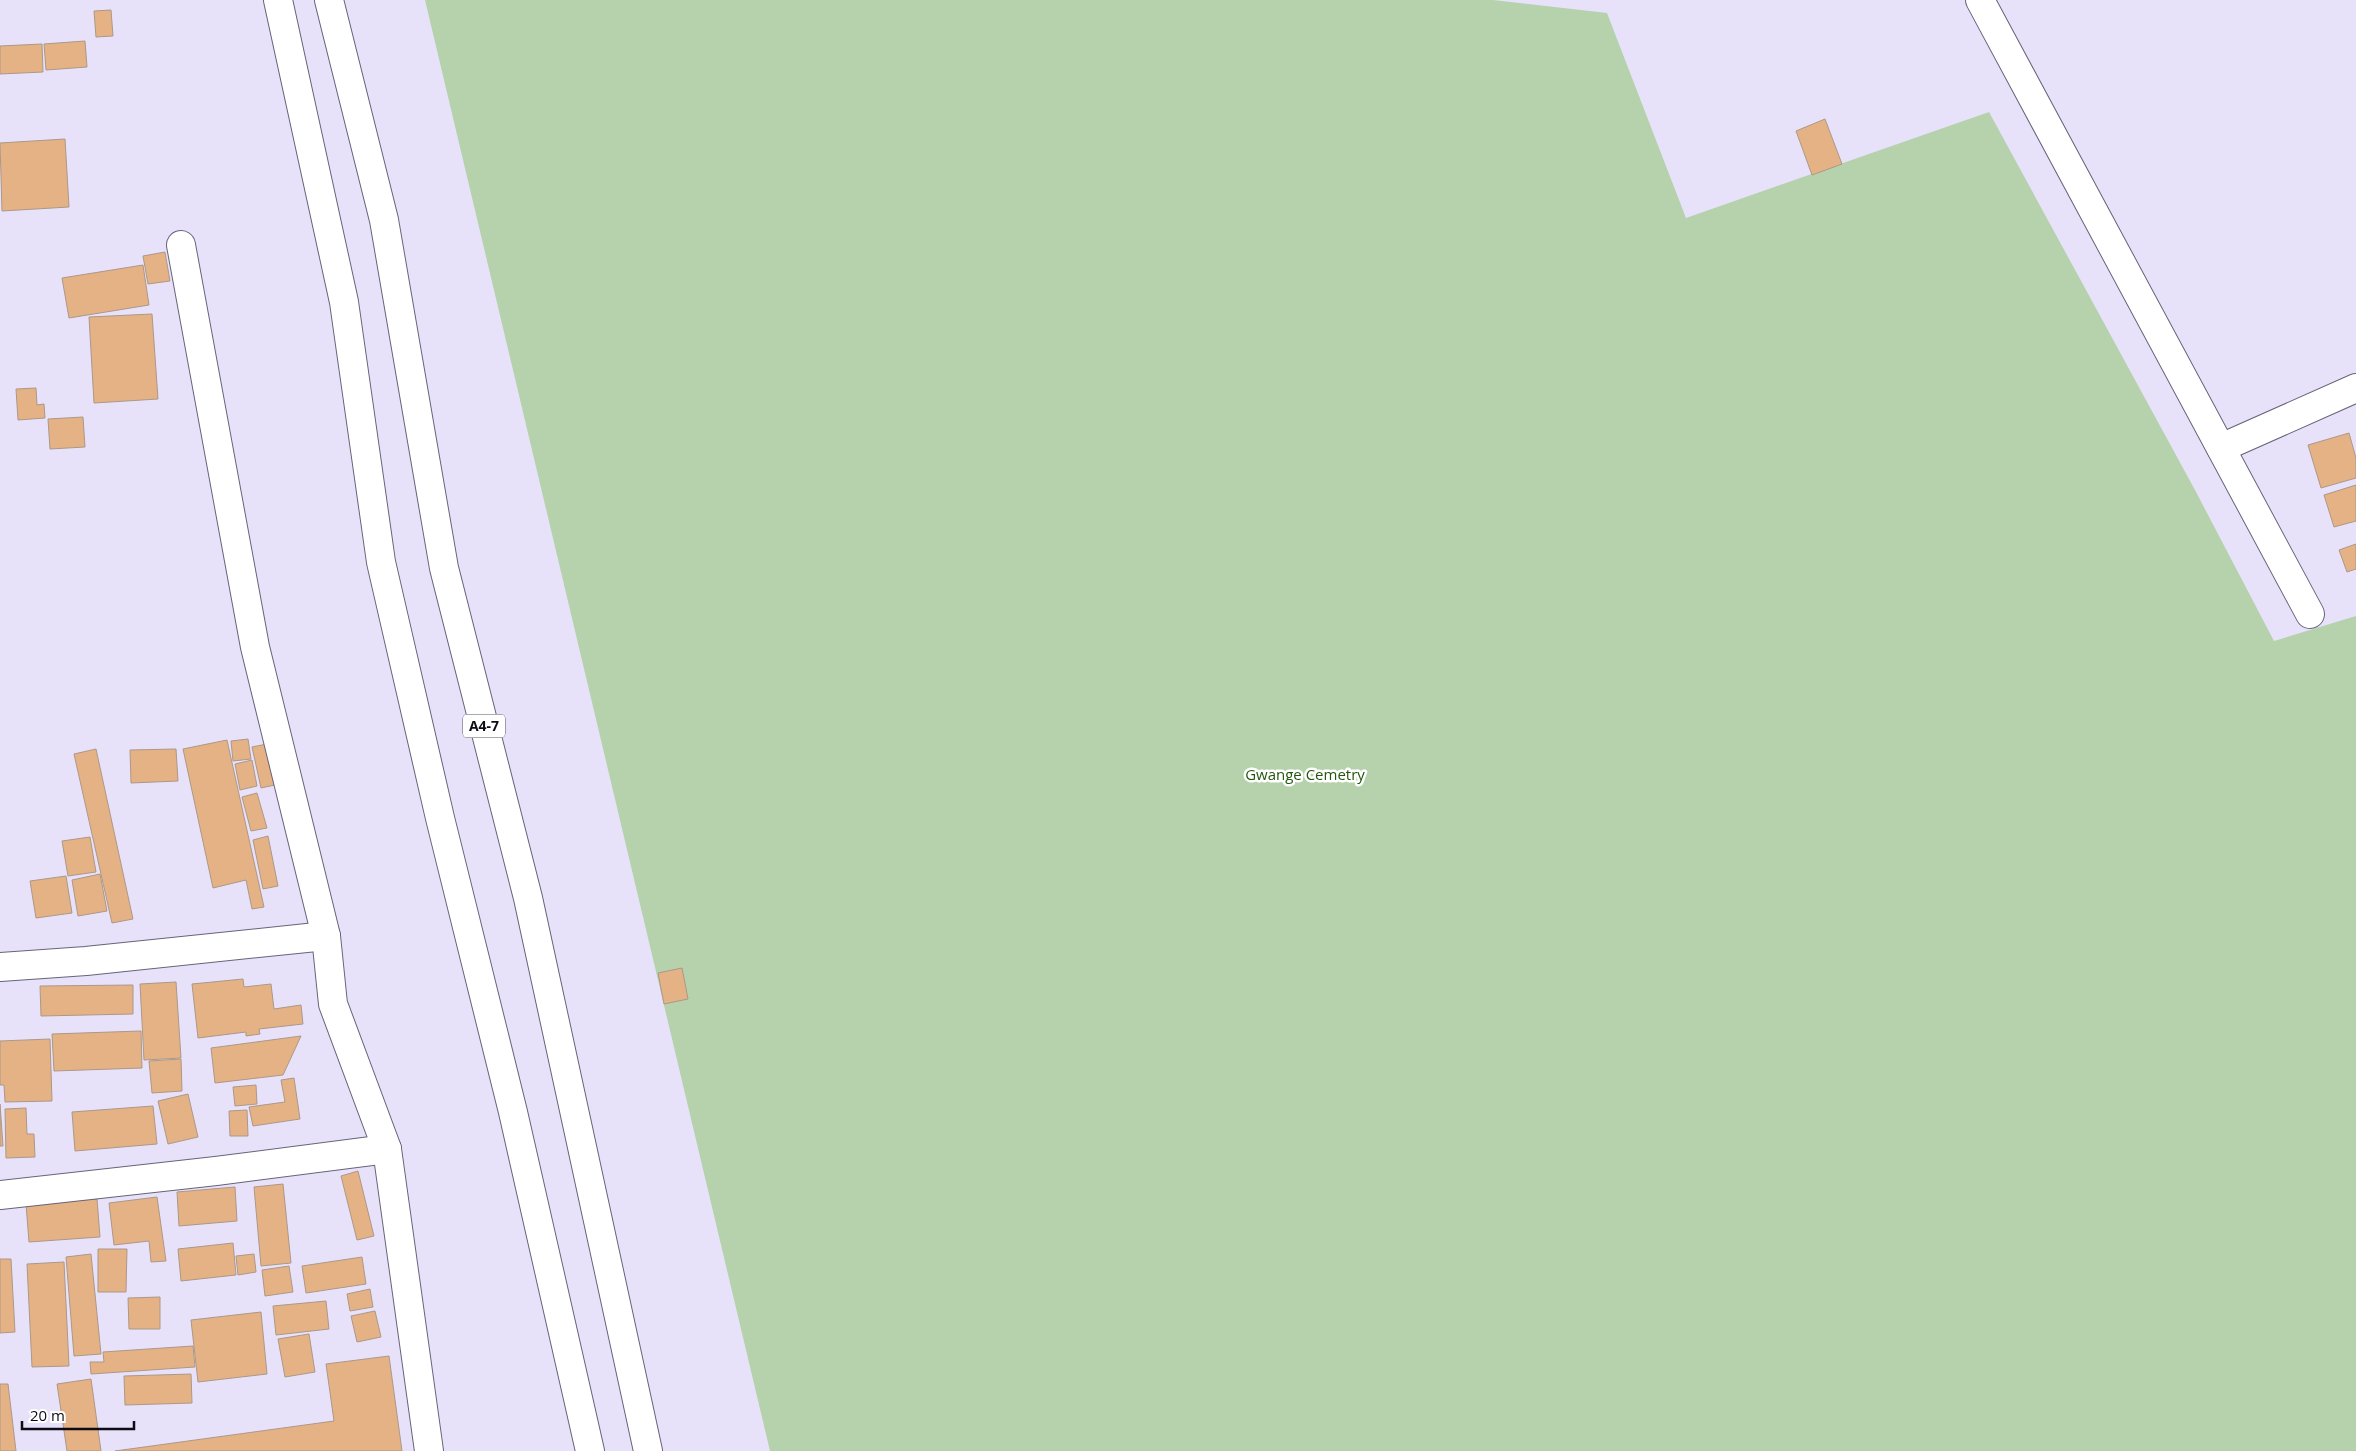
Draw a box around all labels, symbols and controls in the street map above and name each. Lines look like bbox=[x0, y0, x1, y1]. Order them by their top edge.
road number: A4-7 bbox=[463, 714, 505, 738]
park label: Gwange Cemetry bbox=[1245, 764, 1365, 784]
scale bar bbox=[22, 1398, 135, 1430]
text: 20 m bbox=[30, 1405, 65, 1425]

